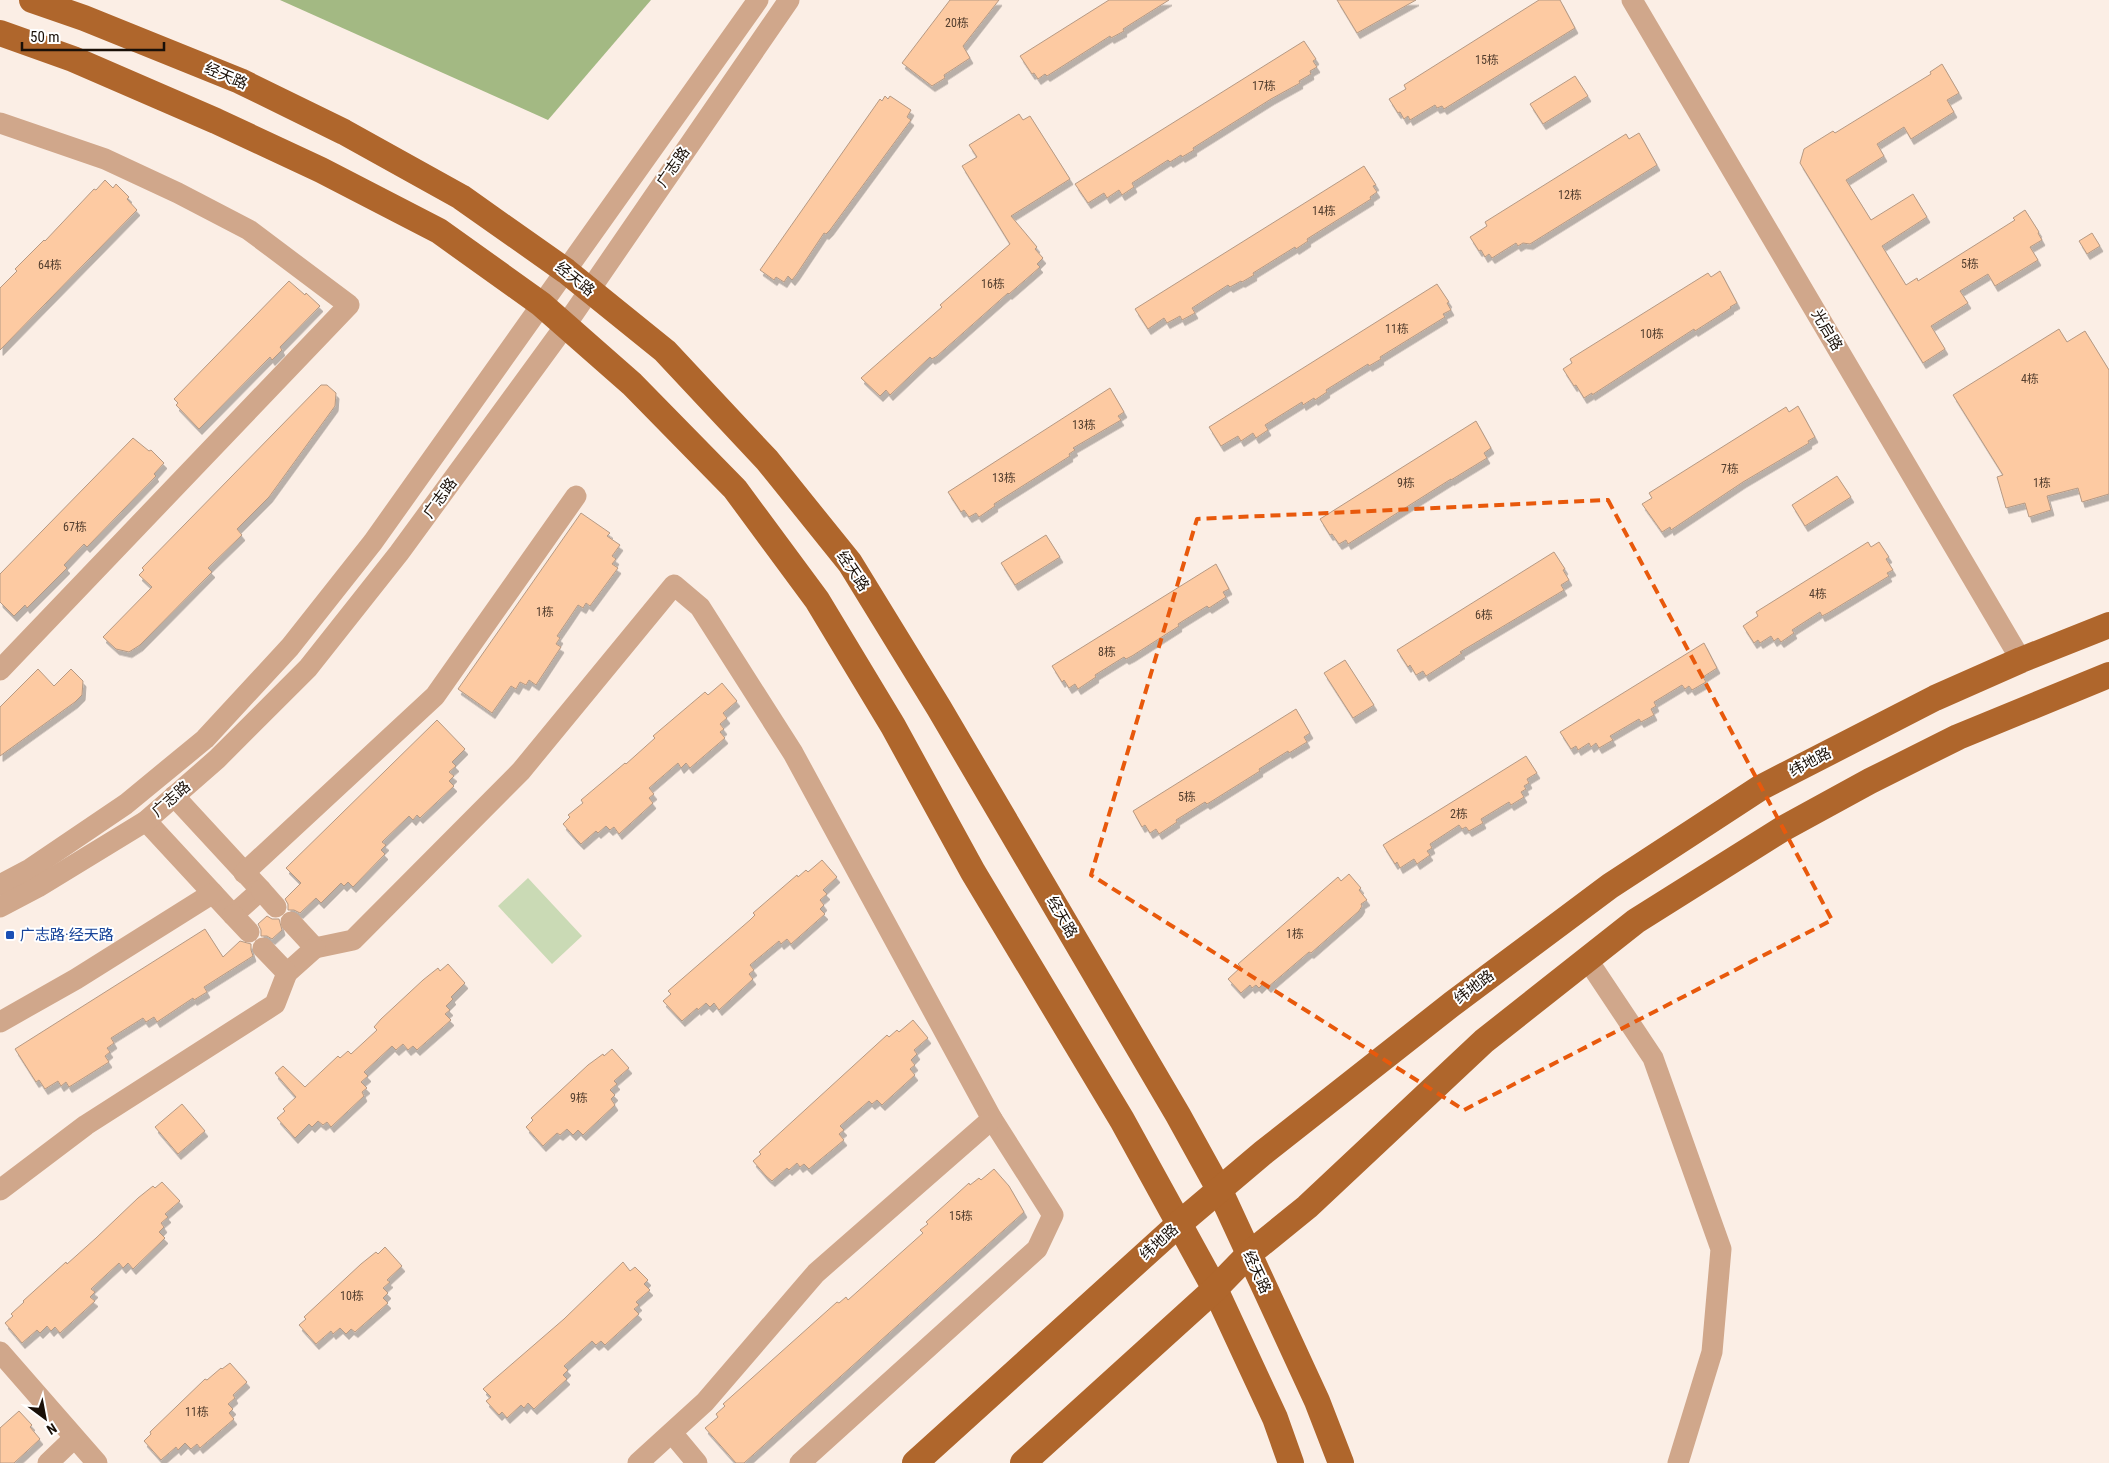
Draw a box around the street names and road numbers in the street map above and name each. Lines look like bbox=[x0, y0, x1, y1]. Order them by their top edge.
street label: 经天路 bbox=[202, 59, 250, 93]
street label: 广志路 bbox=[653, 143, 693, 191]
street label: 经天路 bbox=[552, 258, 598, 300]
street label: 光启路 bbox=[1808, 306, 1846, 354]
street label: 广志路 bbox=[419, 475, 461, 521]
street label: 经天路 bbox=[833, 547, 873, 595]
street label: 纬地路 bbox=[1786, 744, 1834, 780]
street label: 广志路 bbox=[148, 777, 194, 821]
street label: 经天路 bbox=[1043, 893, 1081, 941]
street label: 纬地路 bbox=[1451, 966, 1497, 1008]
street label: 纬地路 bbox=[1136, 1220, 1182, 1264]
street label: 经天路 bbox=[1239, 1248, 1275, 1296]

